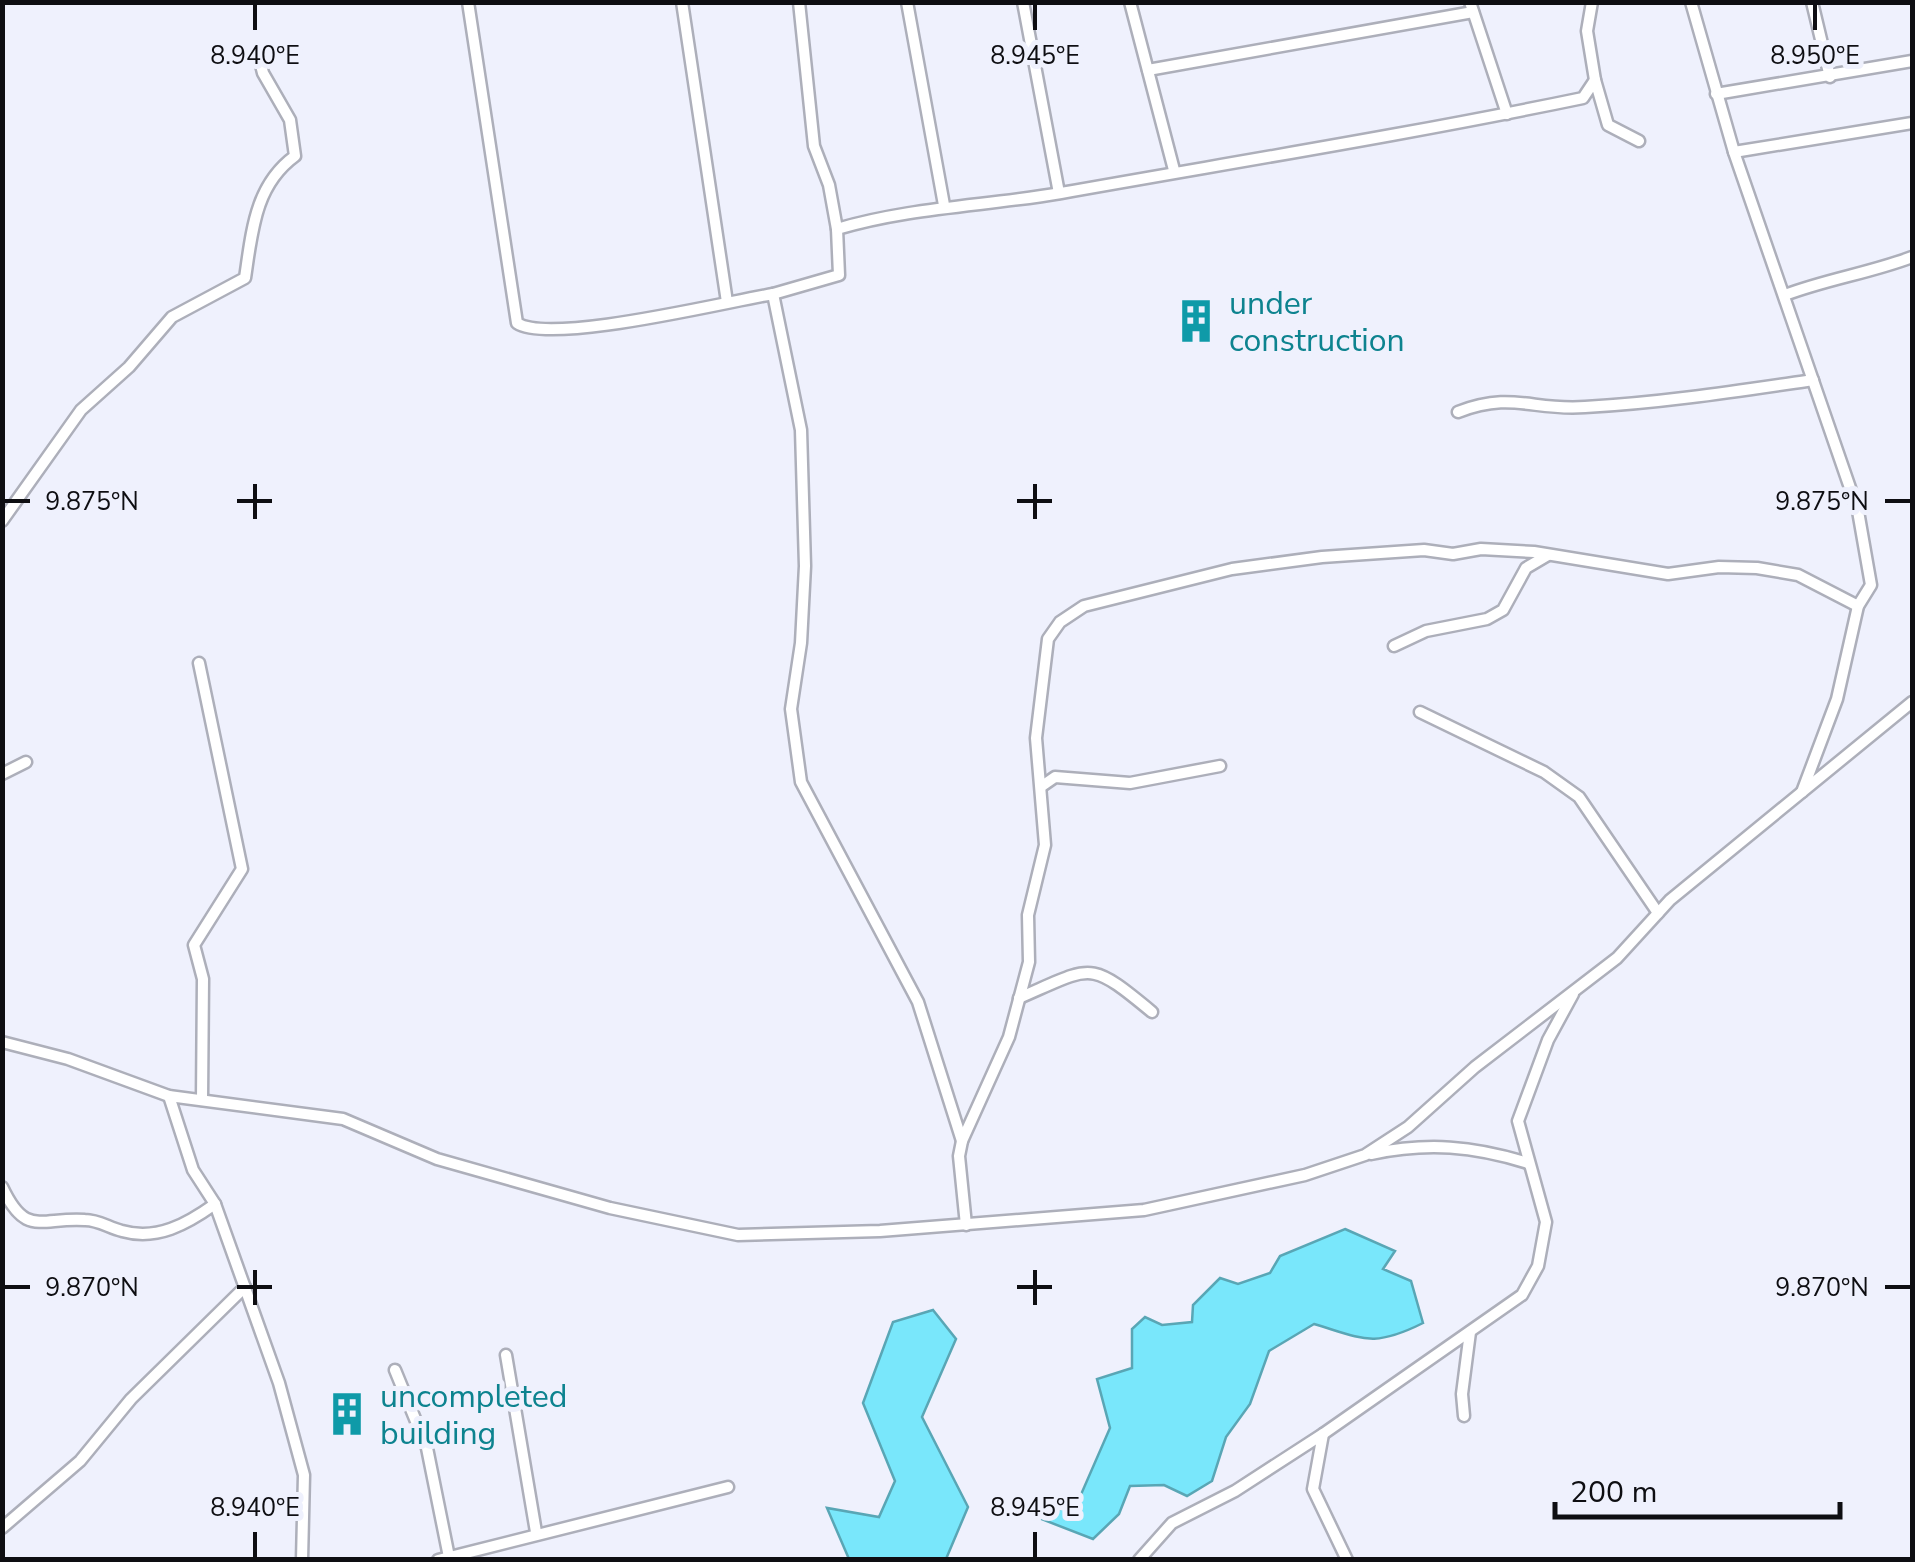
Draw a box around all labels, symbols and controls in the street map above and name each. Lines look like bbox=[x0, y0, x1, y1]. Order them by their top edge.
text: 8.940°E bbox=[210, 39, 300, 73]
text: 8.945°E bbox=[990, 39, 1080, 73]
text: 8.950°E bbox=[1770, 39, 1860, 73]
place label: under construction bbox=[1229, 282, 1405, 362]
building icon: under construction bbox=[1172, 297, 1220, 345]
text: 9.875°N bbox=[45, 485, 139, 519]
text: 9.875°N bbox=[1775, 485, 1869, 519]
text: 9.870°N bbox=[45, 1271, 139, 1305]
text: 9.870°N bbox=[1775, 1271, 1869, 1305]
place label: uncompleted building bbox=[380, 1375, 568, 1455]
building icon: uncompleted building bbox=[323, 1390, 371, 1438]
scale bar bbox=[1555, 1457, 1840, 1519]
text: 200 m bbox=[1570, 1472, 1657, 1513]
text: 8.940°E bbox=[210, 1491, 300, 1525]
text: 8.945°E bbox=[990, 1491, 1080, 1525]

